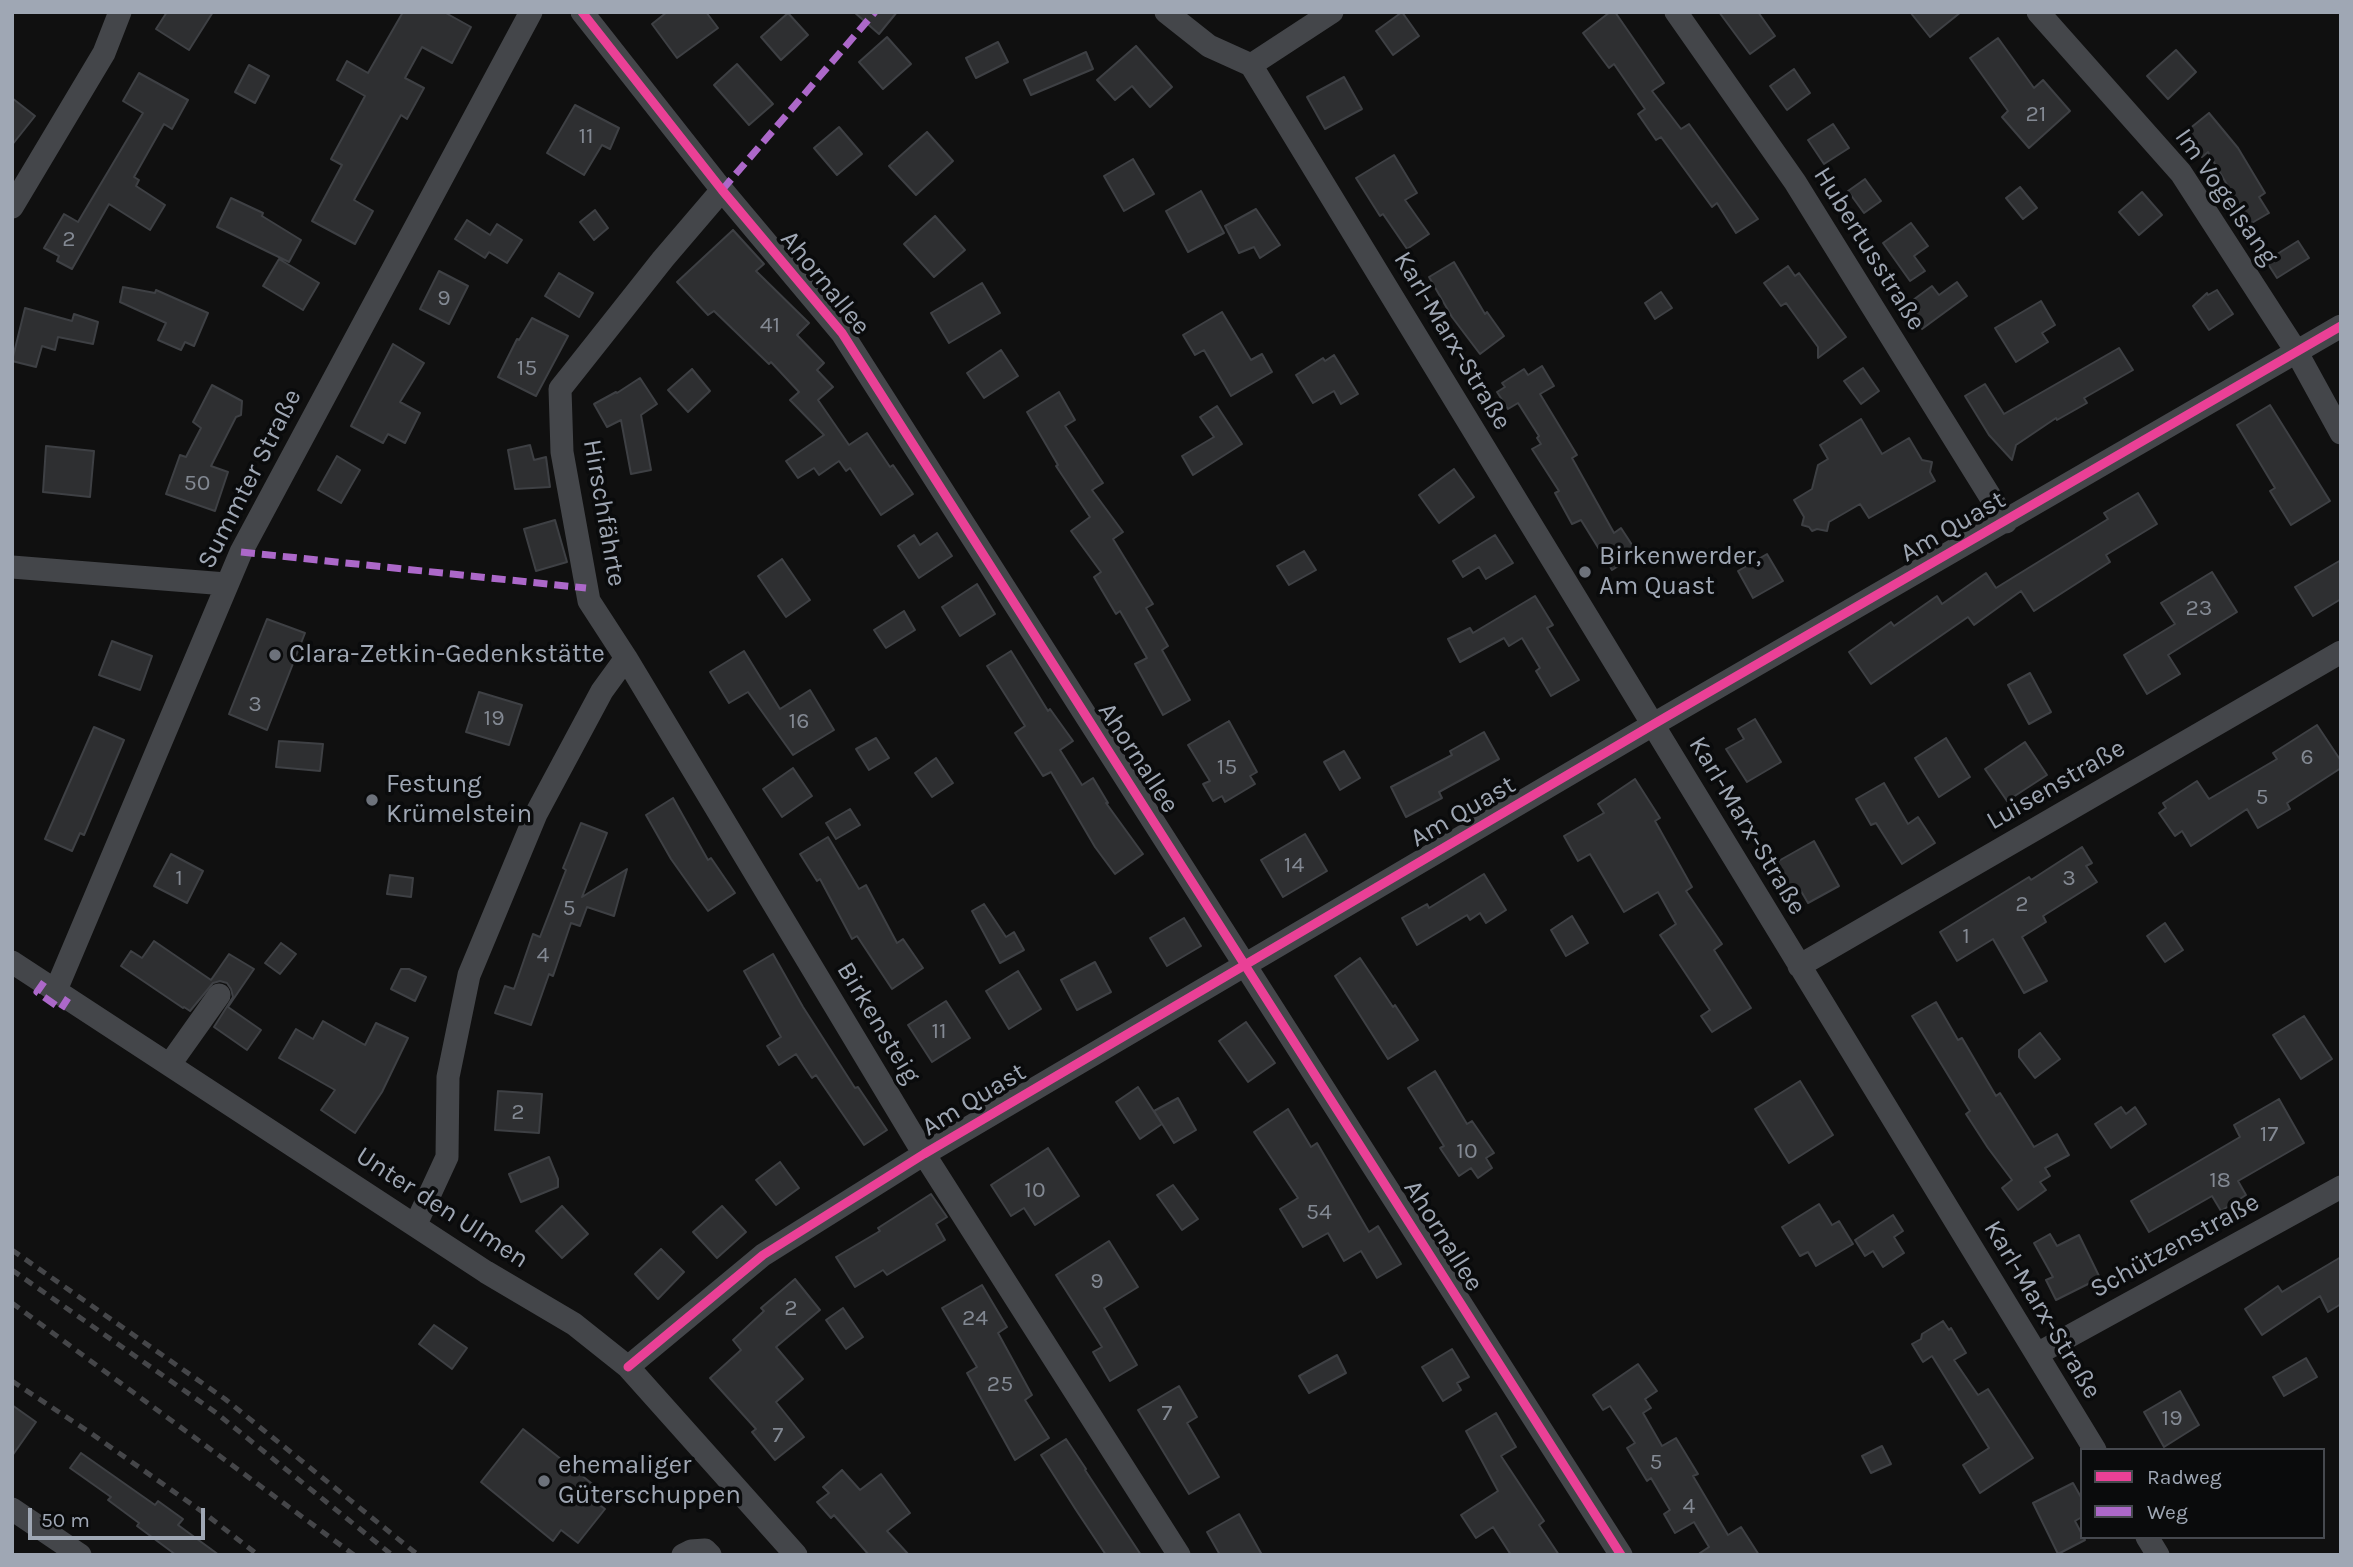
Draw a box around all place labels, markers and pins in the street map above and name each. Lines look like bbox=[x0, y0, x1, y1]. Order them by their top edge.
place label: Birkenwerder, Am Quast bbox=[1599, 541, 1761, 602]
marker: Birkenwerder, Am Quast bbox=[1577, 564, 1593, 580]
place label: Clara-Zetkin-Gedenkstätte bbox=[289, 639, 605, 671]
marker: Clara-Zetkin-Gedenkstätte bbox=[267, 647, 283, 663]
place label: Festung Krümelstein bbox=[386, 769, 532, 830]
marker: Festung Krümelstein bbox=[364, 792, 380, 808]
place label: ehemaliger Güterschuppen bbox=[558, 1450, 741, 1512]
marker: ehemaliger Güterschuppen bbox=[536, 1473, 552, 1489]

